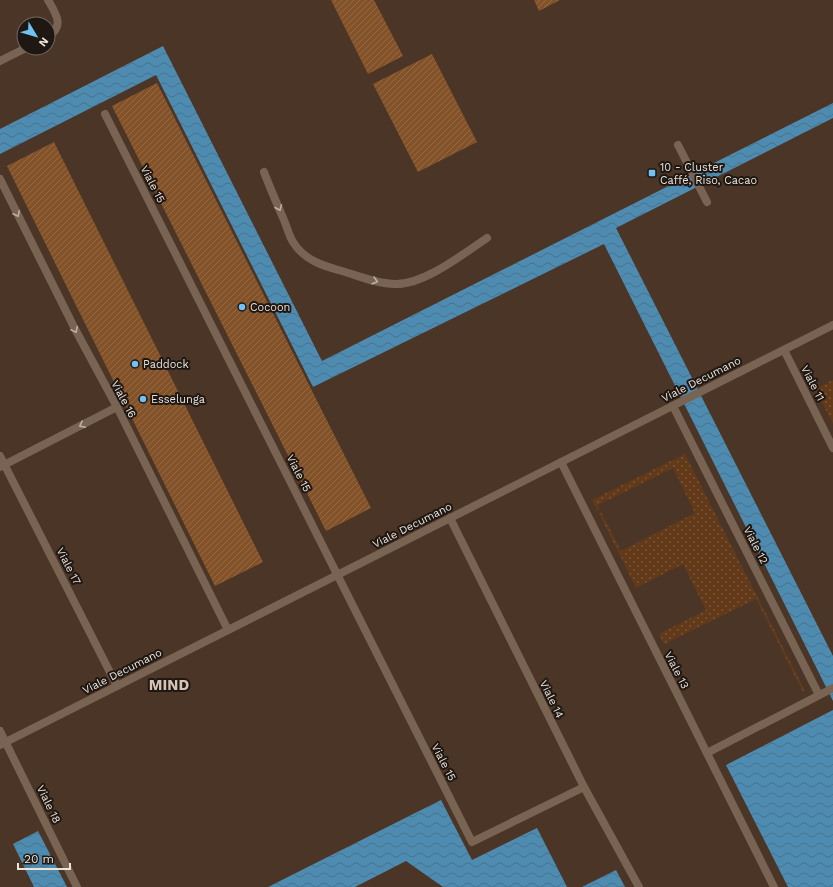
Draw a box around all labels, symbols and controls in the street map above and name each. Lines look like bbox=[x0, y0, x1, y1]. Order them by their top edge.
north arrow bbox=[16, 16, 56, 56]
text: N bbox=[36, 35, 51, 49]
place label: 10 - Cluster Caffé, Riso, Cacao bbox=[660, 161, 757, 187]
street label: Viale 15 bbox=[138, 163, 167, 205]
marker: 10 - Cluster Caffé, Riso, Cacao bbox=[647, 168, 657, 178]
one-way arrow bbox=[274, 203, 282, 211]
one-way arrow bbox=[12, 209, 20, 217]
one-way arrow bbox=[371, 276, 378, 285]
place label: Cocoon bbox=[250, 301, 290, 314]
marker: Cocoon bbox=[237, 302, 247, 312]
one-way arrow bbox=[70, 326, 78, 333]
street label: Viale Decumano bbox=[659, 354, 743, 405]
place label: Paddock bbox=[143, 358, 189, 371]
marker: Paddock bbox=[130, 359, 140, 369]
street label: Viale 11 bbox=[798, 363, 827, 403]
street label: Viale 16 bbox=[108, 378, 139, 420]
place label: Esselunga bbox=[151, 393, 205, 406]
marker: Esselunga bbox=[138, 394, 148, 404]
one-way arrow bbox=[79, 420, 87, 428]
street label: Viale 15 bbox=[284, 452, 313, 494]
street label: Viale Decumano bbox=[370, 500, 454, 551]
street label: Viale 12 bbox=[741, 524, 770, 566]
street label: Viale 17 bbox=[54, 545, 83, 587]
street label: Viale Decumano bbox=[80, 646, 164, 697]
street label: Viale 13 bbox=[662, 649, 691, 691]
district label: MIND bbox=[149, 676, 189, 694]
street label: Viale 14 bbox=[537, 678, 566, 721]
street label: Viale 15 bbox=[429, 741, 458, 783]
street label: Viale 18 bbox=[34, 783, 63, 826]
scale bar bbox=[18, 845, 70, 871]
text: 20 m bbox=[24, 852, 54, 866]

